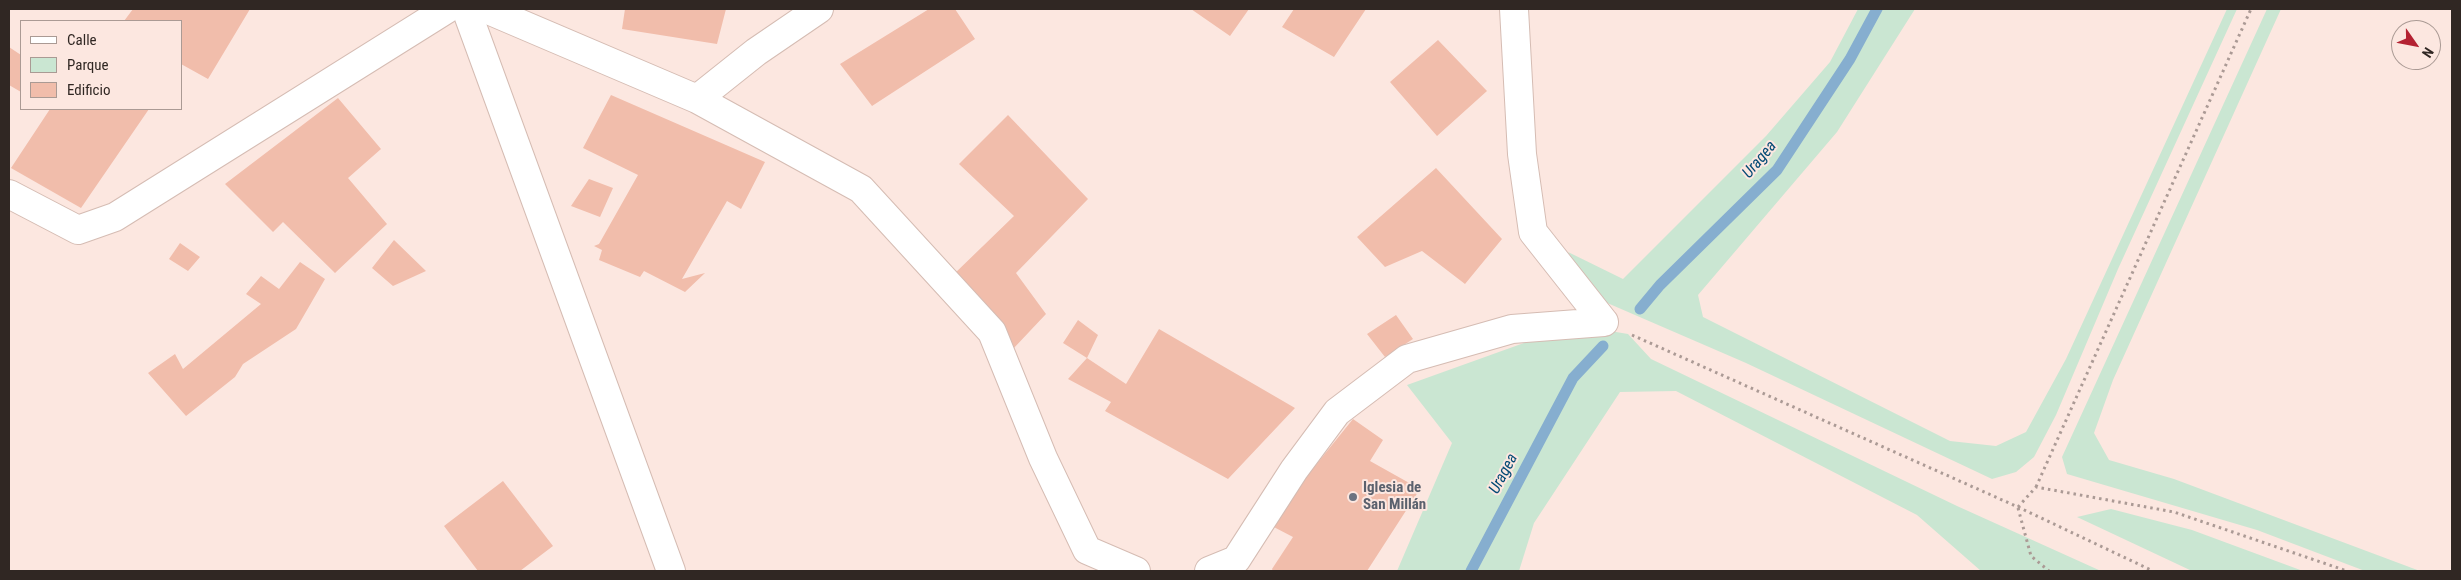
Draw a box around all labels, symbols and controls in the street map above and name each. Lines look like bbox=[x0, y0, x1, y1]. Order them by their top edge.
legend bbox=[20, 20, 182, 110]
north arrow bbox=[2391, 20, 2441, 70]
text: Calle bbox=[67, 31, 97, 49]
text: N bbox=[2419, 45, 2437, 61]
text: Parque bbox=[67, 56, 109, 74]
text: Edificio bbox=[67, 81, 110, 99]
water label: Uragea bbox=[1739, 137, 1781, 183]
water label: Uragea bbox=[1485, 451, 1523, 497]
place label: Iglesia de San Millán bbox=[1363, 479, 1426, 514]
marker: Iglesia de San Millán bbox=[1347, 491, 1359, 503]

